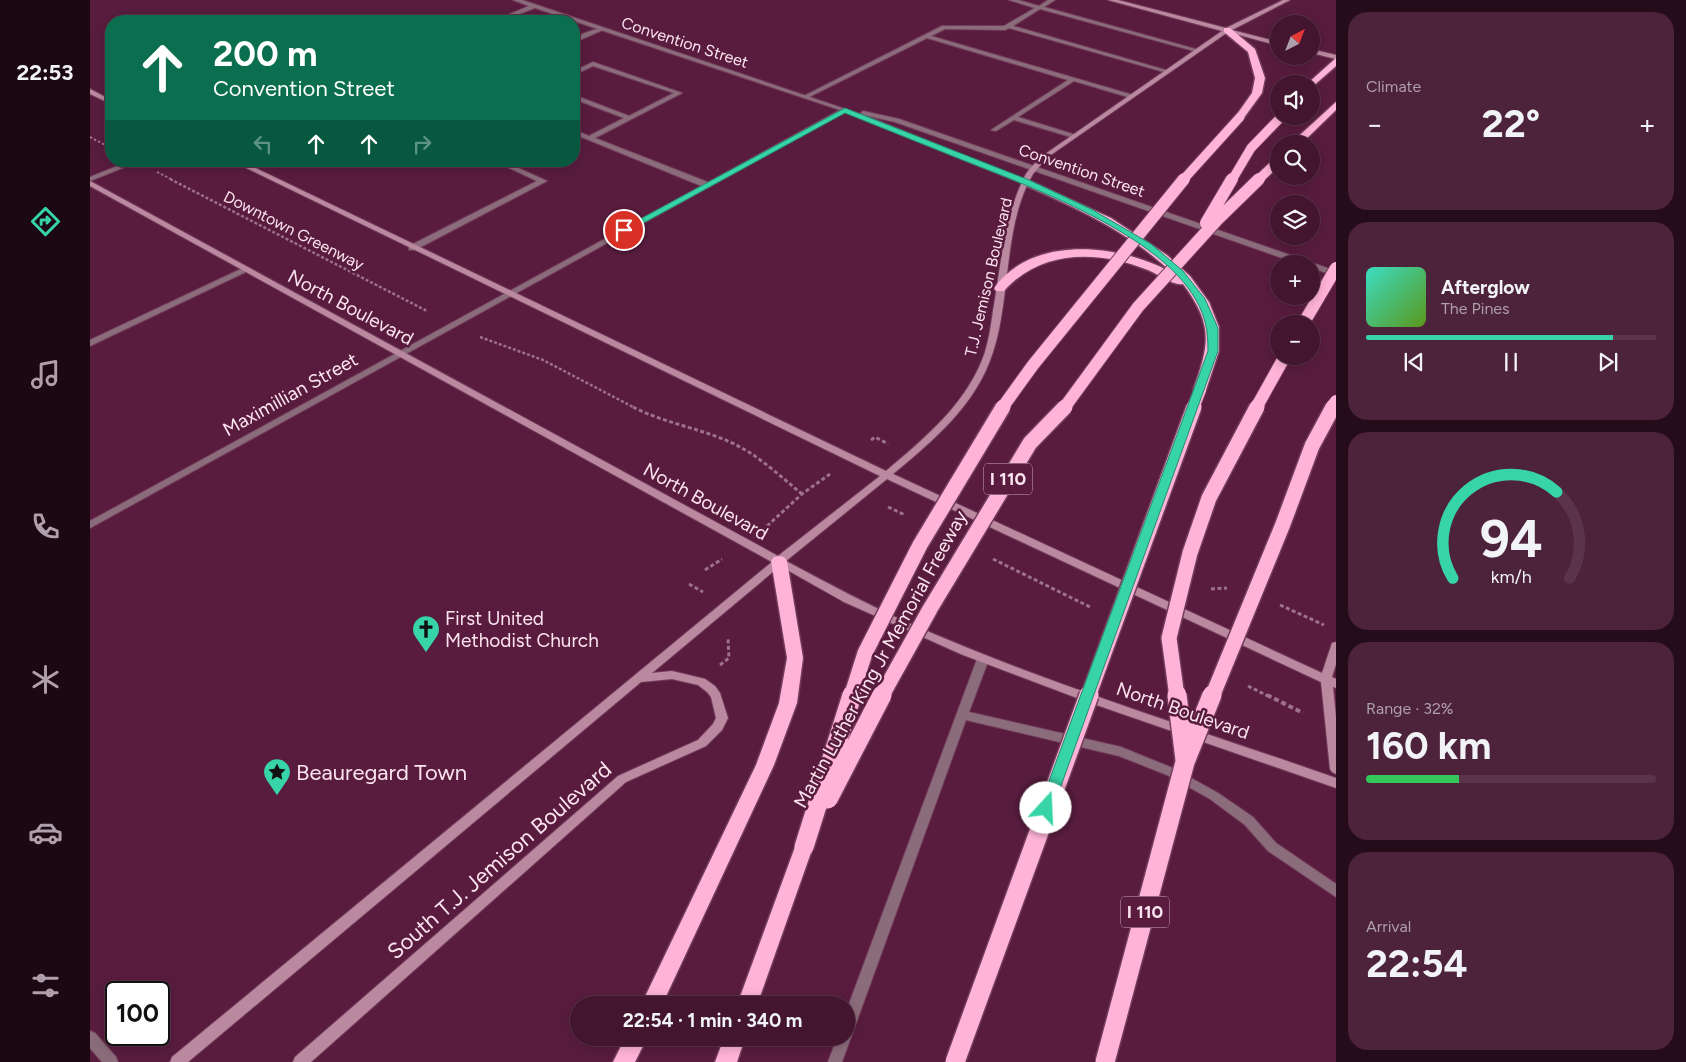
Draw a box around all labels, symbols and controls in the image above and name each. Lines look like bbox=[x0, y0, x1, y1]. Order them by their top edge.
street label: Convention Street bbox=[619, 13, 751, 72]
north arrow bbox=[1270, 15, 1320, 65]
map controls bbox=[1270, 15, 1320, 365]
text: 200 m bbox=[213, 33, 317, 75]
icon: ahead bbox=[130, 35, 195, 100]
text: 22:53 bbox=[16, 59, 74, 86]
text: Convention Street bbox=[213, 75, 395, 102]
button: sound bbox=[1270, 75, 1320, 125]
text: Climate bbox=[1366, 77, 1421, 96]
text: 22° bbox=[1482, 101, 1540, 147]
text: − bbox=[1366, 107, 1383, 141]
text: + bbox=[1639, 107, 1656, 141]
icon: left bbox=[249, 130, 277, 158]
icon: ahead bbox=[302, 130, 330, 158]
icon: ahead bbox=[355, 130, 383, 158]
icon: right bbox=[408, 130, 436, 158]
button: search bbox=[1270, 135, 1320, 185]
street label: Convention Street bbox=[1016, 140, 1147, 201]
street label: Downtown Greenway bbox=[221, 187, 368, 274]
button: layers bbox=[1270, 195, 1320, 245]
street label: T.J. Jemison Boulevard bbox=[961, 196, 1016, 359]
icon: directions bbox=[28, 204, 63, 239]
pin bbox=[603, 209, 645, 251]
icon: arrive bbox=[610, 216, 638, 244]
button: + bbox=[1270, 255, 1320, 305]
street label: North Boulevard bbox=[284, 265, 418, 350]
text: Afterglow bbox=[1441, 276, 1530, 299]
text: The Pines bbox=[1441, 299, 1510, 318]
button: − bbox=[1270, 315, 1320, 365]
street label: Maximillian Street bbox=[219, 348, 362, 441]
icon: previous bbox=[1400, 348, 1428, 376]
icon: pause bbox=[1497, 348, 1525, 376]
icon: next bbox=[1594, 348, 1622, 376]
icon: music bbox=[28, 357, 63, 392]
street label: North Boulevard bbox=[639, 458, 772, 545]
road number: I 110 bbox=[984, 464, 1032, 494]
street label: Martin Luther King Jr Memorial Freeway bbox=[789, 507, 972, 812]
text: 94 bbox=[1479, 508, 1543, 570]
icon: phone bbox=[28, 509, 63, 544]
text: km/h bbox=[1491, 566, 1531, 587]
place label: First United Methodist Church bbox=[445, 607, 599, 652]
church icon: First United Methodist Church bbox=[411, 614, 441, 653]
icon: climate bbox=[28, 662, 63, 697]
street label: North Boulevard bbox=[1113, 677, 1252, 744]
text: Range · 32% bbox=[1366, 699, 1453, 718]
text: 160 km bbox=[1366, 723, 1491, 769]
street label: South T.J. Jemison Boulevard bbox=[382, 756, 617, 965]
place icon: Beauregard Town bbox=[262, 757, 292, 796]
place label: Beauregard Town bbox=[296, 759, 467, 786]
position arrow bbox=[1019, 781, 1071, 833]
icon: car bbox=[28, 815, 63, 850]
road number: I 110 bbox=[1121, 896, 1169, 928]
text: Arrival bbox=[1366, 917, 1411, 936]
text: 22:54 bbox=[1366, 941, 1468, 987]
icon: filters bbox=[28, 968, 63, 1003]
speed limit sign: 100 bbox=[105, 981, 170, 1046]
text: 22:54 · 1 min · 340 m bbox=[623, 1009, 802, 1032]

